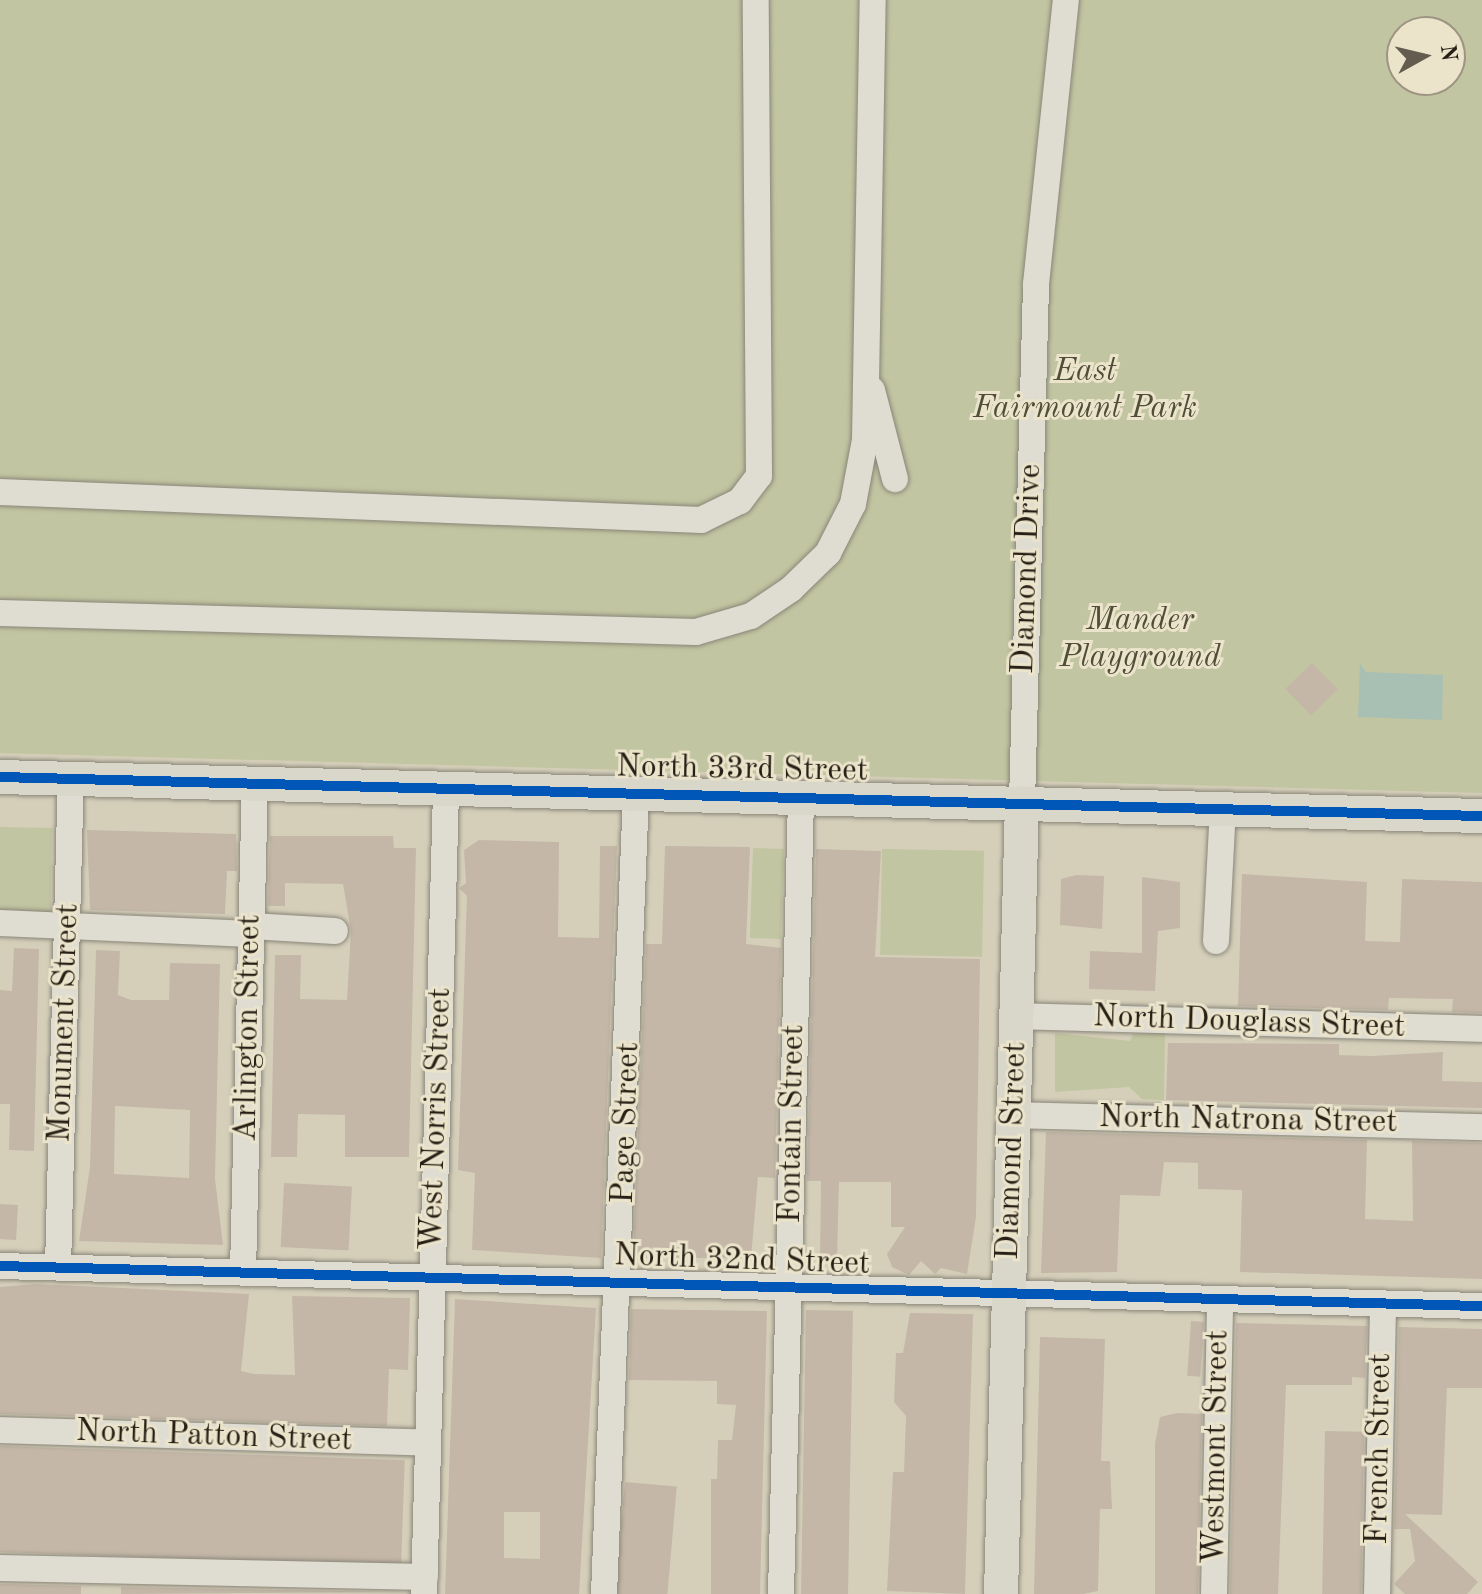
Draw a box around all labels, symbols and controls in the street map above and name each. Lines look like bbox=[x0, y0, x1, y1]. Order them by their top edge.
north arrow bbox=[1386, 16, 1466, 96]
text: N bbox=[1436, 43, 1460, 63]
park label: East Fairmount Park bbox=[973, 354, 1197, 429]
street label: Diamond Drive bbox=[1005, 463, 1051, 675]
park label: Mander Playground bbox=[1059, 603, 1221, 678]
street label: North 33rd Street bbox=[616, 749, 868, 791]
street label: Monument Street bbox=[42, 903, 88, 1143]
street label: Arlington Street bbox=[228, 914, 270, 1142]
street label: West Norris Street bbox=[413, 987, 461, 1251]
street label: North Douglass Street bbox=[1092, 998, 1406, 1048]
street label: Fontain Street bbox=[772, 1024, 814, 1224]
street label: Page Street bbox=[605, 1041, 649, 1205]
street label: Diamond Street bbox=[990, 1041, 1036, 1261]
street label: North Natrona Street bbox=[1098, 1099, 1398, 1143]
street label: North 32nd Street bbox=[613, 1237, 871, 1285]
street label: Westmont Street bbox=[1196, 1329, 1238, 1565]
street label: French Street bbox=[1359, 1353, 1401, 1545]
street label: North Patton Street bbox=[75, 1413, 353, 1461]

